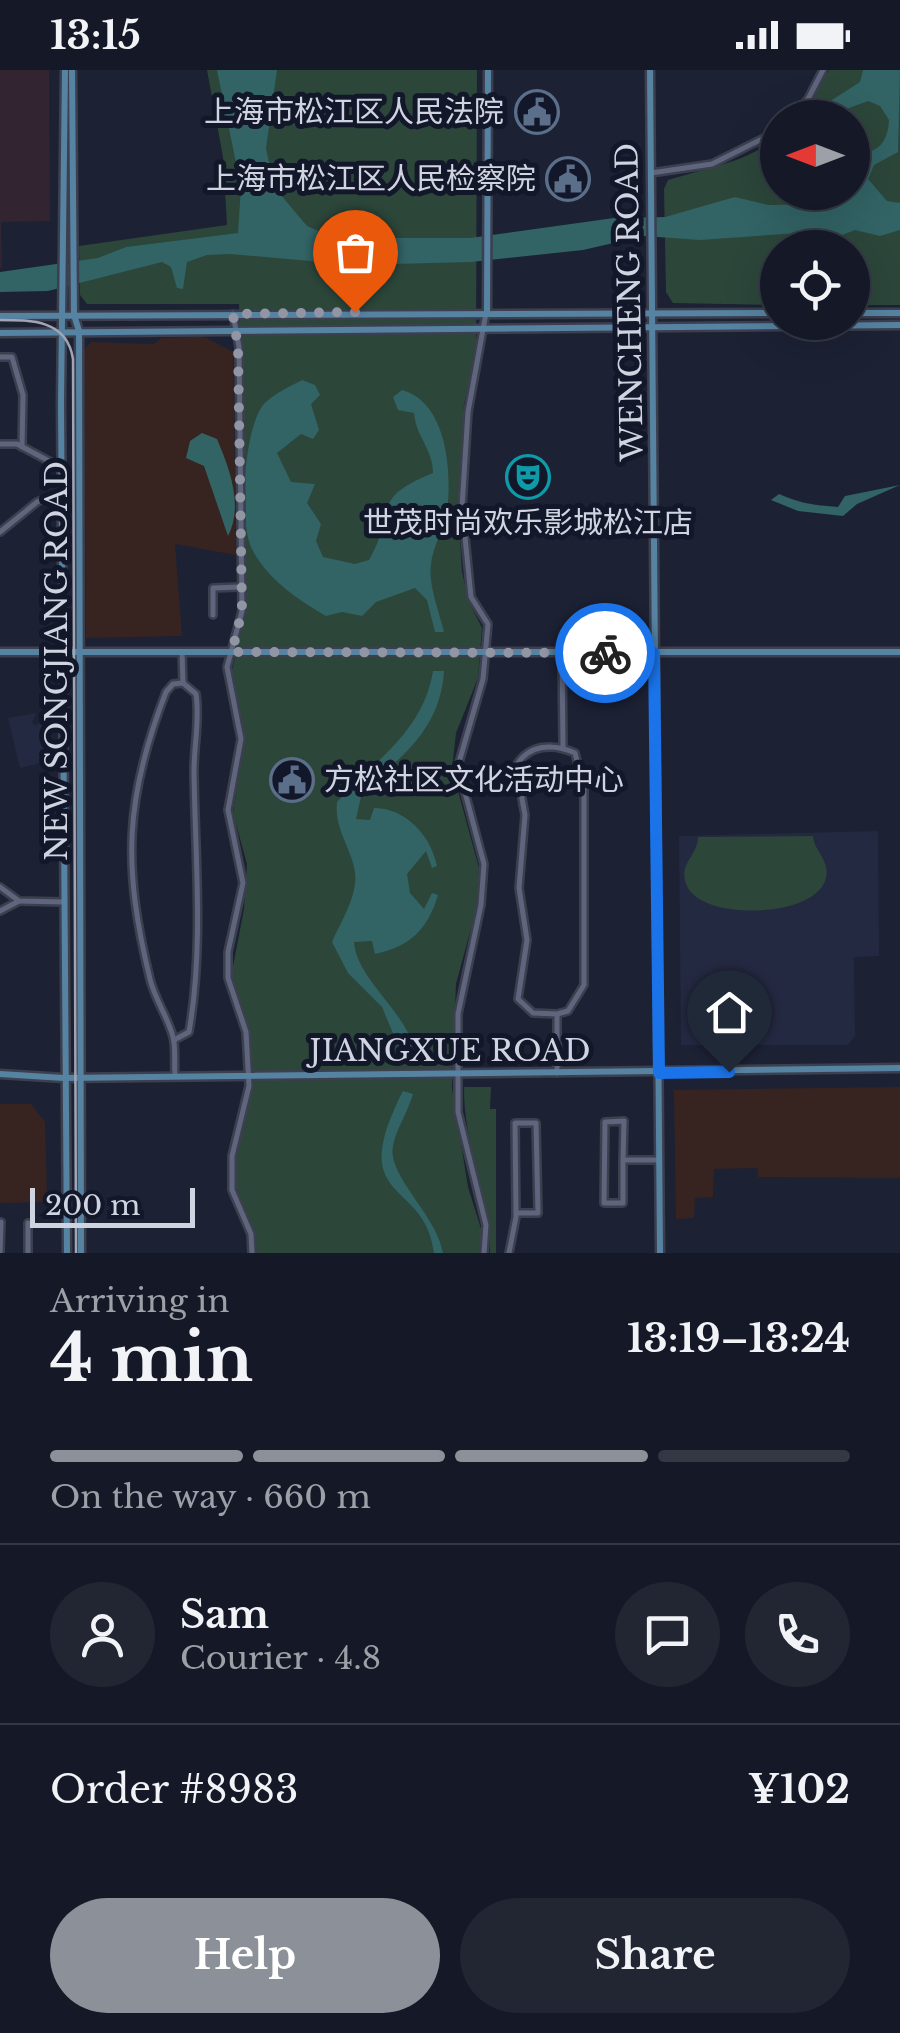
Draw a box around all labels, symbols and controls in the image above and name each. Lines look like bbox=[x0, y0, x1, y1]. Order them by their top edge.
text: 13:15 bbox=[50, 12, 141, 59]
public building icon: 上海市松江区人民法院 bbox=[514, 89, 560, 135]
place label: 上海市松江区人民法院 bbox=[204, 93, 504, 130]
north arrow bbox=[760, 100, 870, 210]
map controls bbox=[760, 100, 870, 340]
street label: WENCHENG ROAD bbox=[608, 143, 651, 462]
public building icon: 上海市松江区人民检察院 bbox=[545, 156, 591, 202]
place label: 上海市松江区人民检察院 bbox=[206, 160, 536, 197]
pin bbox=[313, 210, 398, 313]
icon: bag bbox=[328, 225, 383, 280]
button: locate bbox=[760, 230, 870, 340]
theatre icon: 世茂时尚欢乐影城松江店 bbox=[505, 454, 551, 500]
street label: NEW SONGJIANG ROAD bbox=[38, 461, 75, 861]
place label: 世茂时尚欢乐影城松江店 bbox=[363, 504, 693, 541]
courier bbox=[555, 603, 655, 703]
icon: bike bbox=[578, 626, 633, 681]
public building icon: 方松社区文化活动中心 bbox=[269, 757, 315, 803]
place label: 方松社区文化活动中心 bbox=[324, 761, 624, 798]
pin bbox=[687, 970, 772, 1073]
icon: home bbox=[702, 985, 757, 1040]
street label: JIANGXUE ROAD bbox=[306, 1032, 590, 1069]
scale bar bbox=[30, 1183, 195, 1228]
text: 200 m bbox=[45, 1188, 140, 1223]
text: Arriving in bbox=[50, 1281, 229, 1321]
text: 13:19–13:24 bbox=[627, 1315, 850, 1362]
text: 4 min bbox=[50, 1318, 253, 1399]
text: On the way · 660 m bbox=[50, 1477, 371, 1517]
button: person bbox=[50, 1582, 155, 1687]
button: chat bbox=[615, 1582, 720, 1687]
button: phone bbox=[745, 1582, 850, 1687]
text: Sam bbox=[180, 1591, 269, 1638]
text: Courier · 4.8 bbox=[180, 1638, 381, 1678]
text: Order #8983 bbox=[50, 1766, 298, 1813]
text: ¥102 bbox=[748, 1766, 850, 1813]
button: Help bbox=[50, 1898, 440, 2013]
button: Share bbox=[460, 1898, 850, 2013]

